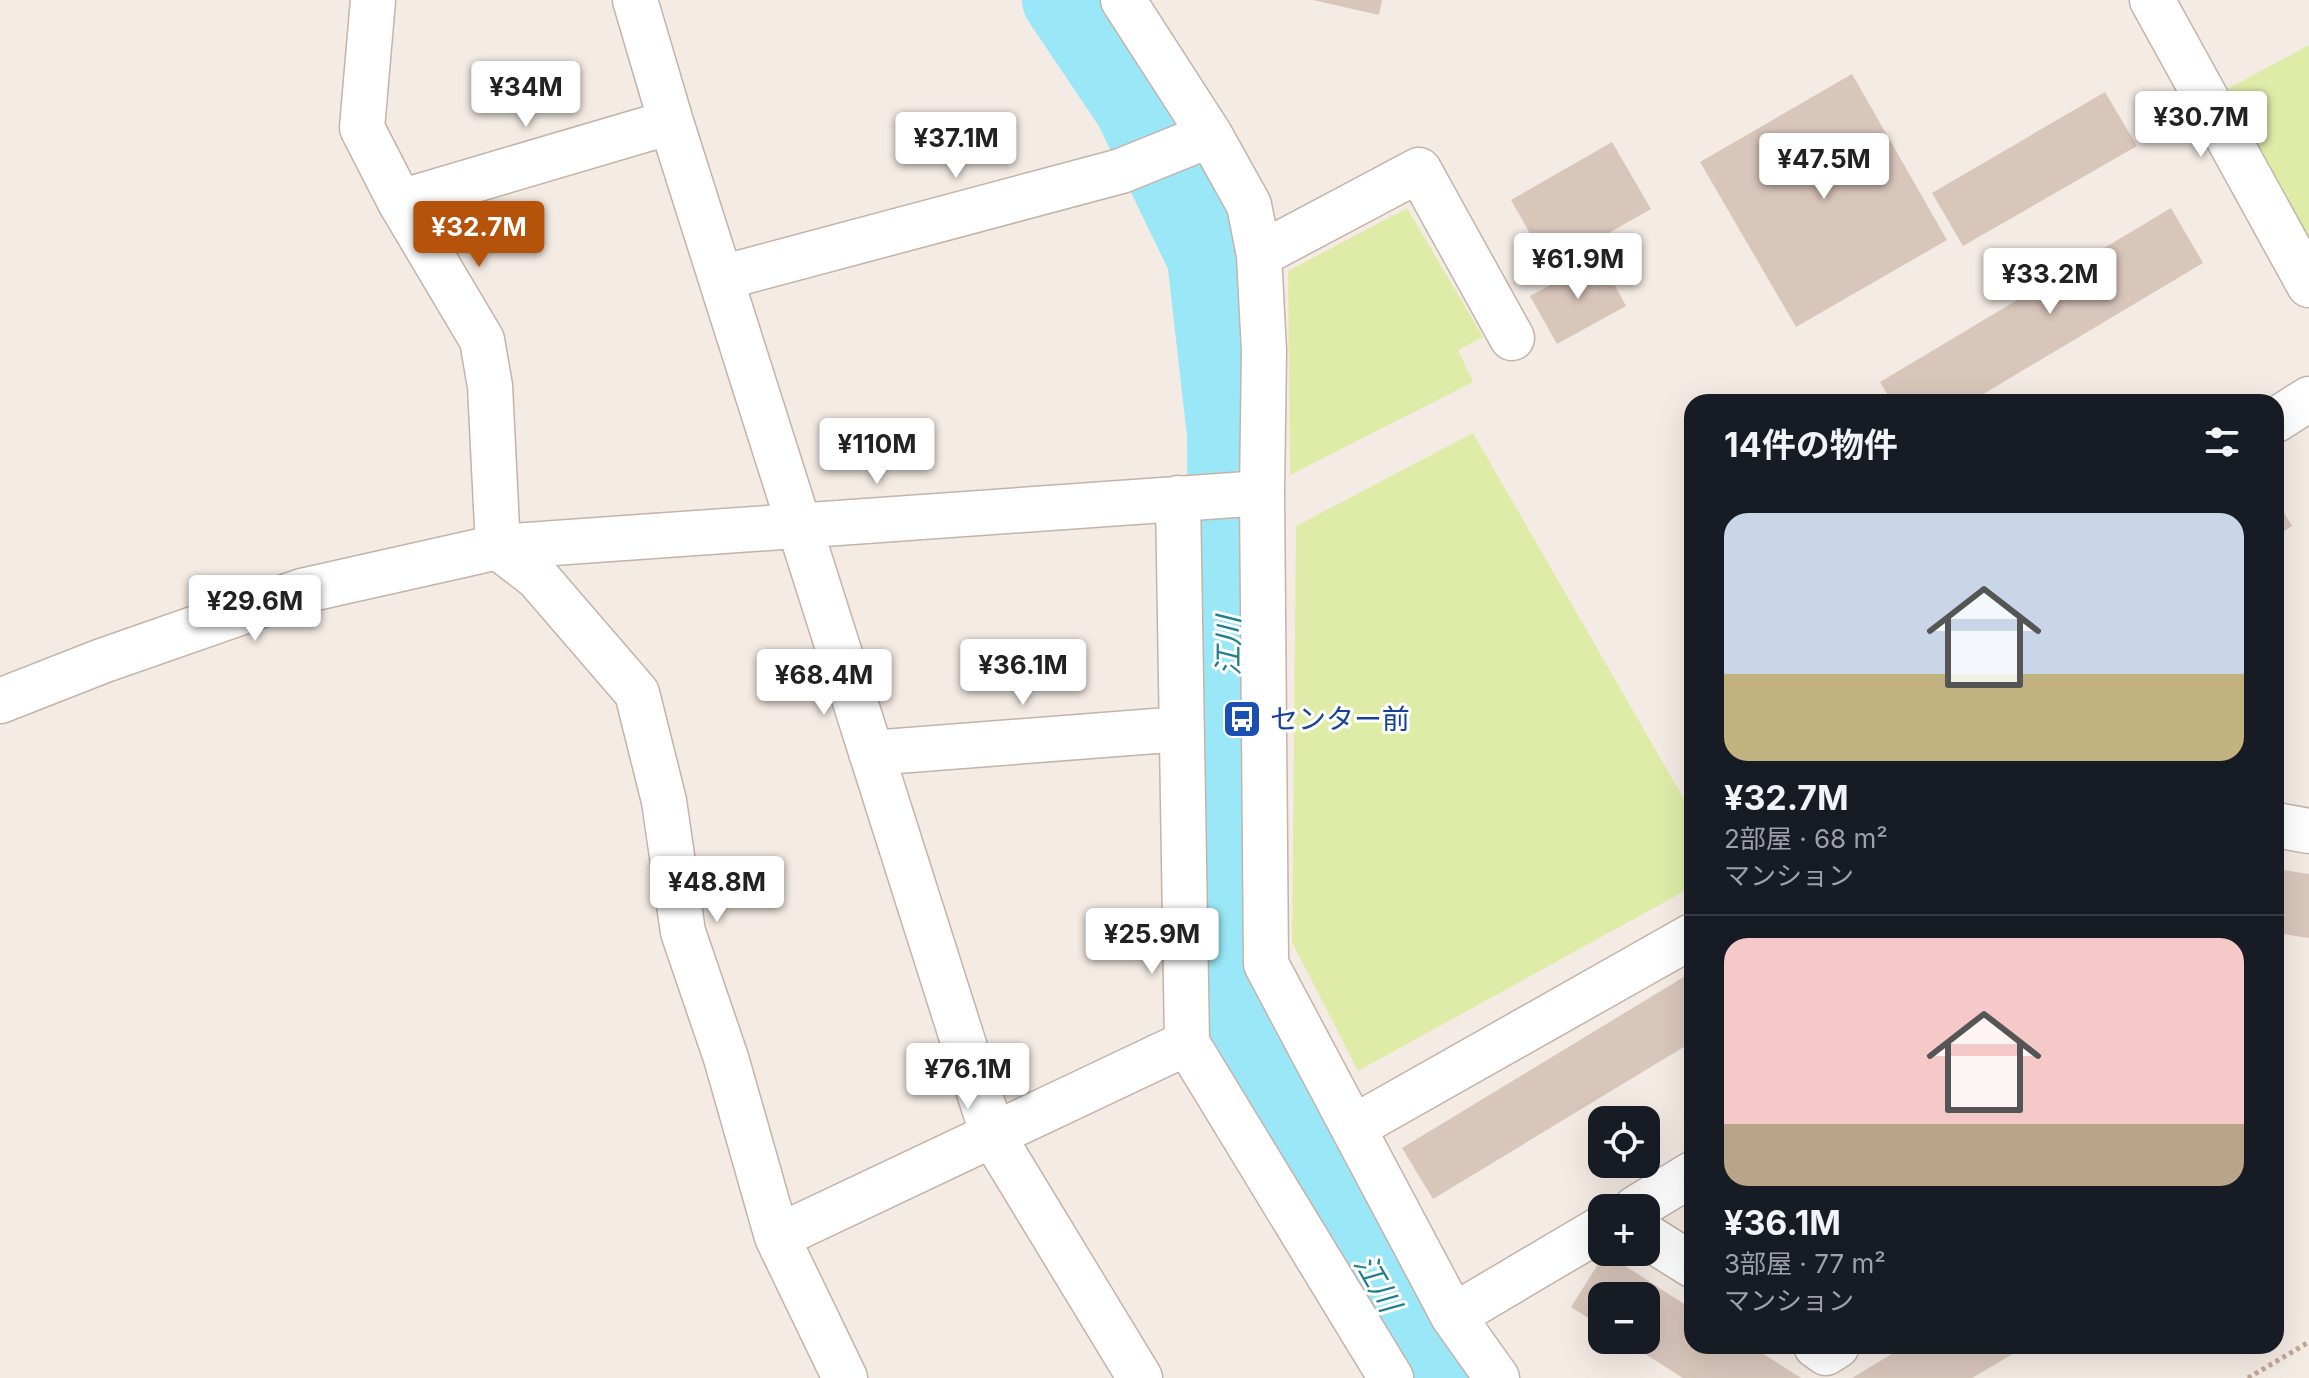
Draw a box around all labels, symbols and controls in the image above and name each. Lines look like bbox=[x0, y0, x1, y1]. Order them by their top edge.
pin: ¥34M bbox=[479, 61, 573, 129]
text: ¥34M bbox=[489, 71, 563, 102]
pin: ¥30.7M bbox=[2136, 91, 2266, 159]
text: ¥30.7M bbox=[2153, 101, 2249, 132]
pin: ¥37.1M bbox=[891, 112, 1021, 180]
text: ¥37.1M bbox=[913, 122, 999, 153]
pin: ¥47.5M bbox=[1759, 133, 1889, 201]
text: ¥47.5M bbox=[1777, 143, 1871, 174]
pin: ¥32.7M bbox=[414, 201, 544, 269]
text: ¥32.7M bbox=[431, 211, 527, 242]
pin: ¥61.9M bbox=[1513, 233, 1643, 301]
text: ¥61.9M bbox=[1532, 243, 1624, 274]
pin: ¥33.2M bbox=[1985, 248, 2115, 316]
text: ¥33.2M bbox=[2001, 258, 2099, 289]
pin: ¥110M bbox=[821, 418, 933, 486]
icon: filters bbox=[2200, 420, 2244, 464]
text: 14件の物件 bbox=[1724, 424, 1898, 465]
text: ¥110M bbox=[837, 428, 917, 459]
icon: home bbox=[1912, 565, 2056, 709]
pin: ¥29.6M bbox=[190, 575, 320, 643]
text: ¥29.6M bbox=[207, 585, 303, 616]
water label: 江川 bbox=[1210, 613, 1246, 676]
pin: ¥36.1M bbox=[958, 639, 1088, 707]
pin: ¥68.4M bbox=[759, 649, 889, 717]
text: ¥36.1M bbox=[978, 649, 1068, 680]
text: ¥68.4M bbox=[775, 659, 873, 690]
bus stop icon: センター前 bbox=[1221, 698, 1263, 740]
place label: センター前 bbox=[1270, 702, 1410, 736]
text: ¥32.7M bbox=[1724, 777, 1849, 818]
text: 2部屋 · 68 m² bbox=[1724, 823, 1888, 854]
pin: ¥48.8M bbox=[652, 856, 782, 924]
text: マンション bbox=[1724, 860, 1854, 891]
text: ¥48.8M bbox=[668, 866, 766, 897]
pin: ¥25.9M bbox=[1087, 908, 1217, 976]
text: ¥25.9M bbox=[1104, 918, 1200, 949]
icon: home bbox=[1912, 990, 2056, 1134]
pin: ¥76.1M bbox=[903, 1043, 1033, 1111]
text: ¥76.1M bbox=[924, 1053, 1012, 1084]
map controls bbox=[1588, 1106, 1660, 1354]
button: locate bbox=[1588, 1106, 1660, 1178]
button: + bbox=[1588, 1194, 1660, 1266]
text: ¥36.1M bbox=[1724, 1202, 1841, 1243]
water label: 江川 bbox=[1347, 1248, 1410, 1321]
text: 3部屋 · 77 m² bbox=[1724, 1248, 1886, 1279]
button: − bbox=[1588, 1282, 1660, 1354]
text: マンション bbox=[1724, 1285, 1854, 1316]

